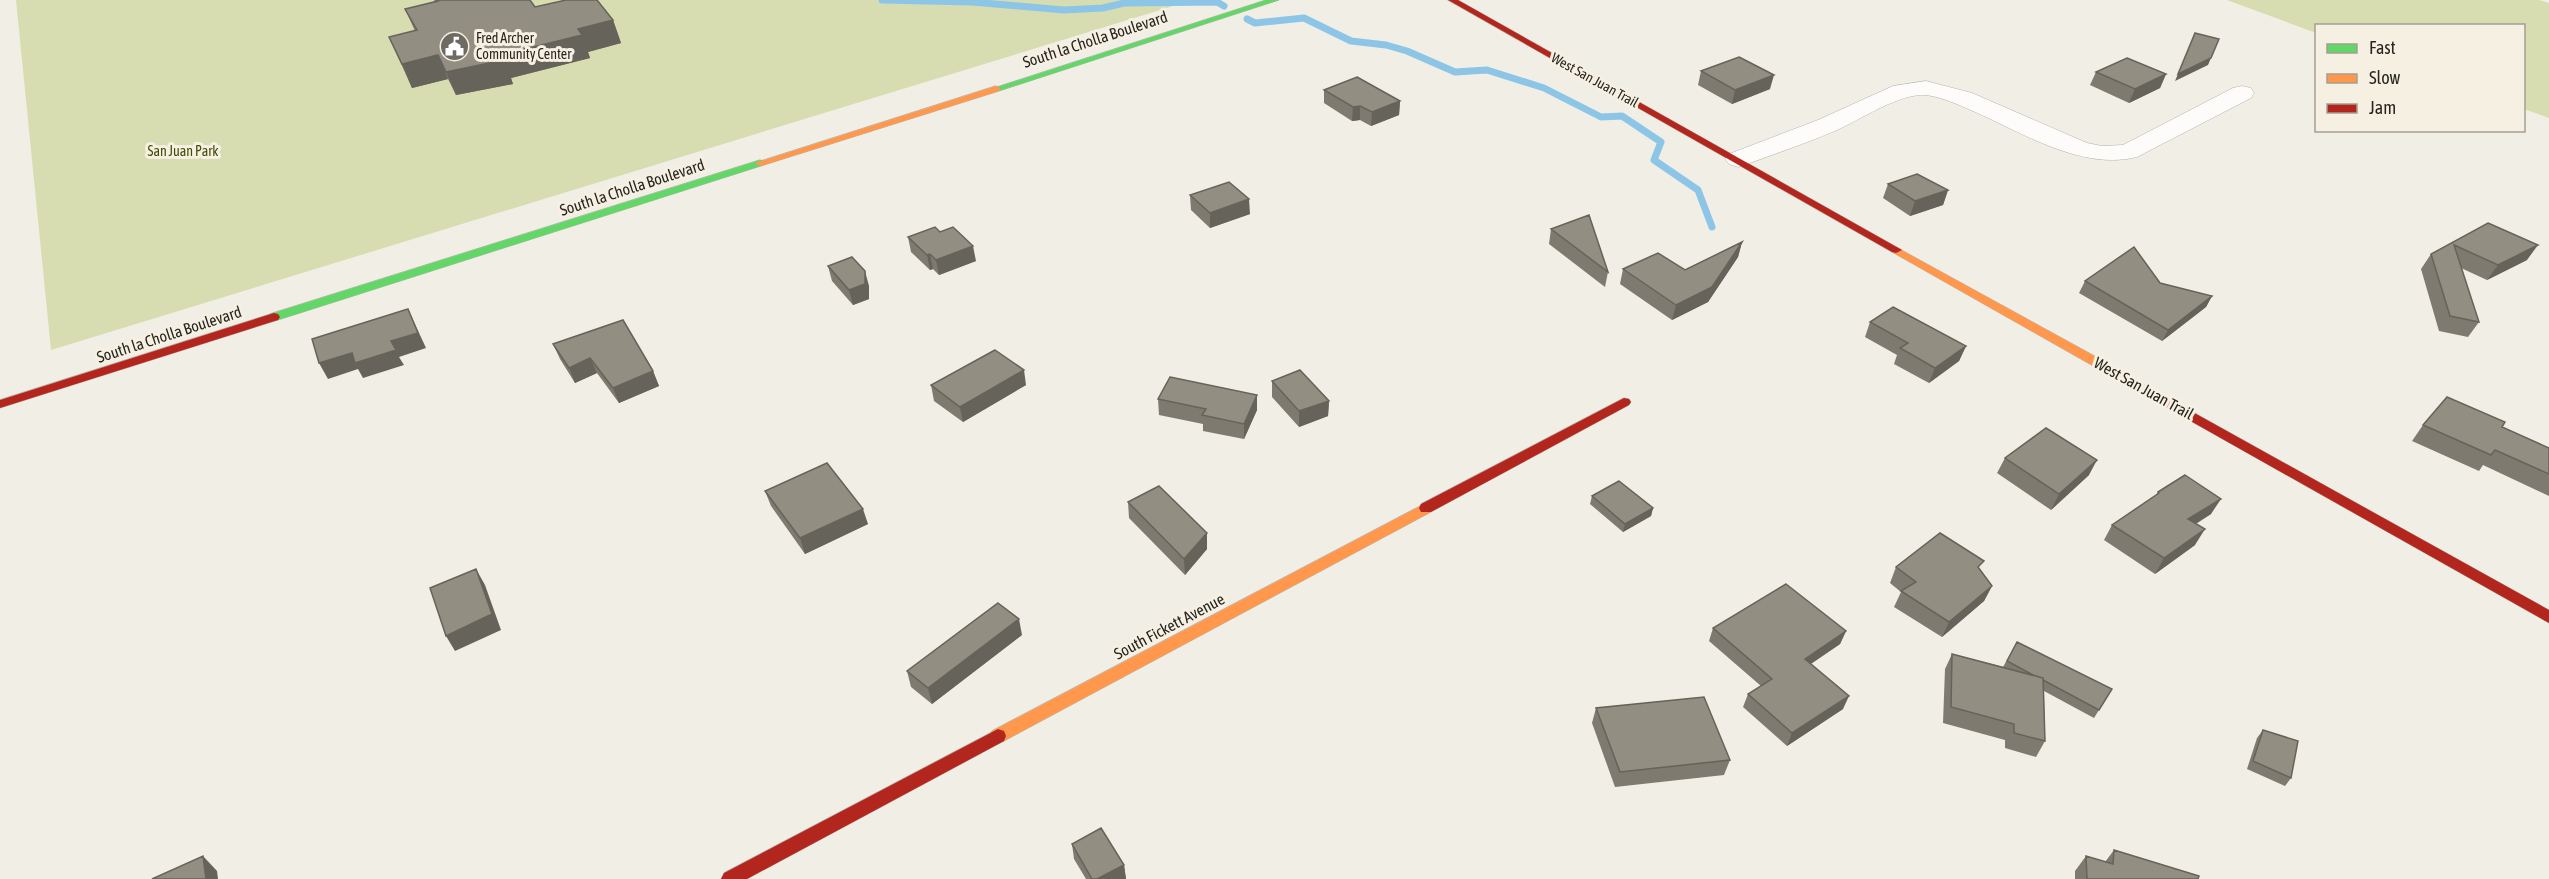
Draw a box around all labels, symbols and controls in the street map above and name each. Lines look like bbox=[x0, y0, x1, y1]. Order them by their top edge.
street label: South la Cholla Boulevard bbox=[1020, 7, 1170, 71]
legend bbox=[2315, 24, 2525, 132]
public building icon: Fred Archer Community Center bbox=[439, 30, 471, 62]
place label: Fred Archer Community Center bbox=[476, 30, 572, 62]
text: Fast bbox=[2369, 37, 2396, 58]
street label: West San Juan Trail bbox=[1549, 49, 1642, 111]
text: Slow bbox=[2369, 67, 2400, 88]
text: Jam bbox=[2369, 97, 2396, 118]
park label: San Juan Park bbox=[148, 143, 218, 159]
street label: South la Cholla Boulevard bbox=[557, 155, 707, 219]
street label: South la Cholla Boulevard bbox=[94, 302, 244, 366]
street label: West San Juan Trail bbox=[2091, 353, 2198, 423]
street label: South Fickett Avenue bbox=[1111, 589, 1227, 663]

